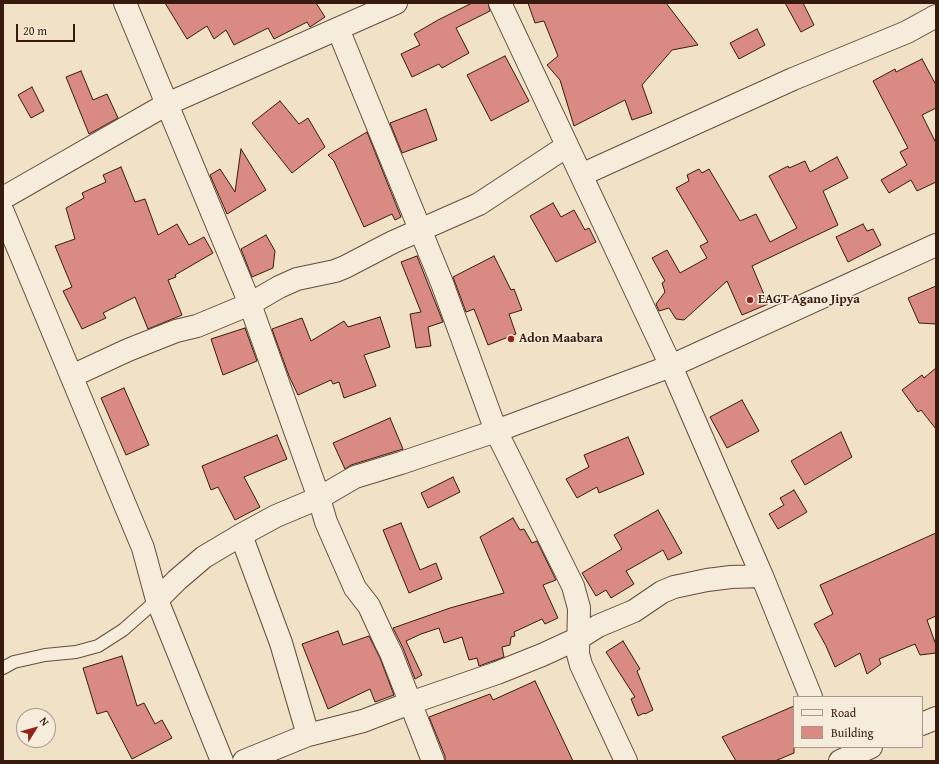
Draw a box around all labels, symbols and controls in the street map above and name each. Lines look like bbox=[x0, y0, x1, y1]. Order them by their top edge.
scale bar bbox=[18, 16, 77, 42]
text: 20 m bbox=[23, 22, 47, 39]
place label: EAGT Agano Jipya bbox=[758, 292, 860, 308]
marker: EAGT Agano Jipya bbox=[745, 295, 755, 305]
place label: Adon Maabara bbox=[519, 331, 603, 347]
marker: Adon Maabara bbox=[506, 334, 516, 344]
legend bbox=[793, 696, 923, 748]
text: Road bbox=[831, 704, 856, 721]
north arrow bbox=[16, 708, 56, 748]
text: N bbox=[36, 714, 53, 729]
text: Building bbox=[831, 724, 874, 741]

